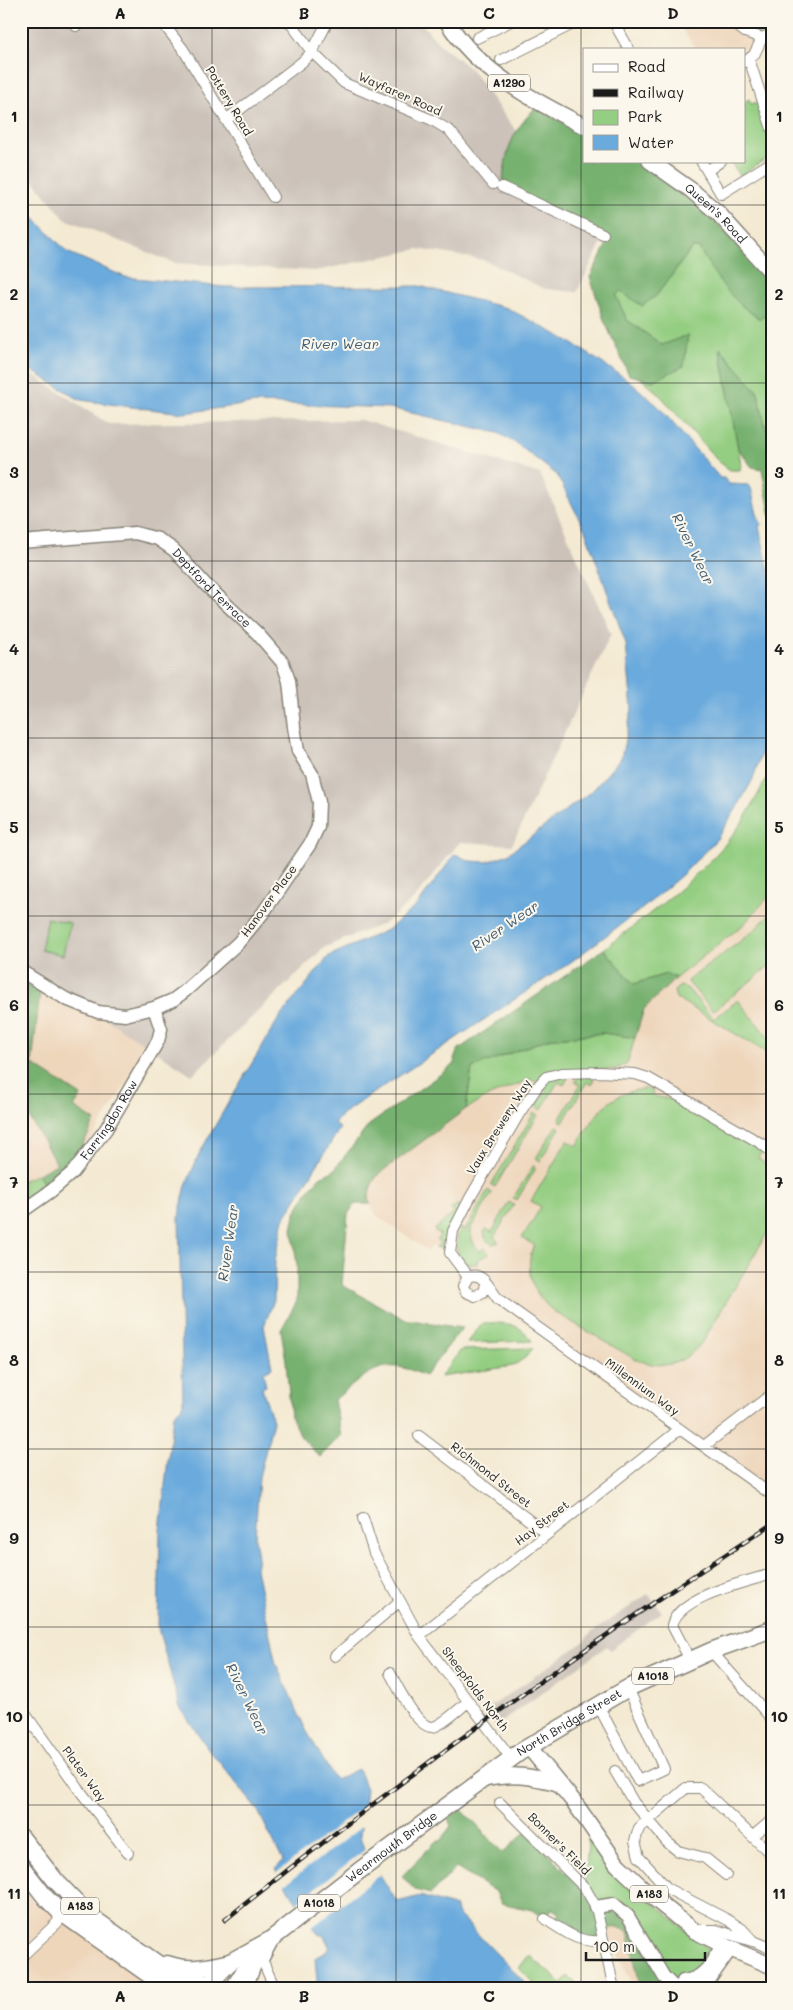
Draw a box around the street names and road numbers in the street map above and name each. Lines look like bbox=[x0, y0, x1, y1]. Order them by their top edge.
street label: Pottery Road bbox=[203, 63, 257, 139]
street label: Wayfarer Road bbox=[356, 68, 445, 119]
road number: A1290 bbox=[488, 75, 530, 92]
street label: Queen's Road bbox=[682, 179, 750, 246]
street label: Deptford Terrace bbox=[169, 544, 255, 631]
street label: Hanover Place bbox=[237, 861, 300, 940]
street label: Vaux Brewery Way bbox=[462, 1076, 534, 1177]
street label: Farringdon Row bbox=[76, 1077, 140, 1163]
street label: Millennium Way bbox=[602, 1354, 683, 1418]
street label: Richmond Street bbox=[448, 1438, 535, 1511]
street label: Hay Street bbox=[511, 1496, 572, 1548]
street label: Sheepfolds North bbox=[439, 1643, 513, 1734]
road number: A1018 bbox=[632, 1668, 674, 1684]
street label: North Bridge Street bbox=[513, 1685, 624, 1759]
street label: Plater Way bbox=[59, 1743, 110, 1804]
street label: Wearmouth Bridge bbox=[342, 1807, 440, 1885]
street label: Bonner's Field bbox=[525, 1809, 595, 1878]
road number: A183 bbox=[630, 1886, 668, 1902]
road number: A1018 bbox=[298, 1895, 340, 1912]
road number: A183 bbox=[61, 1898, 99, 1914]

